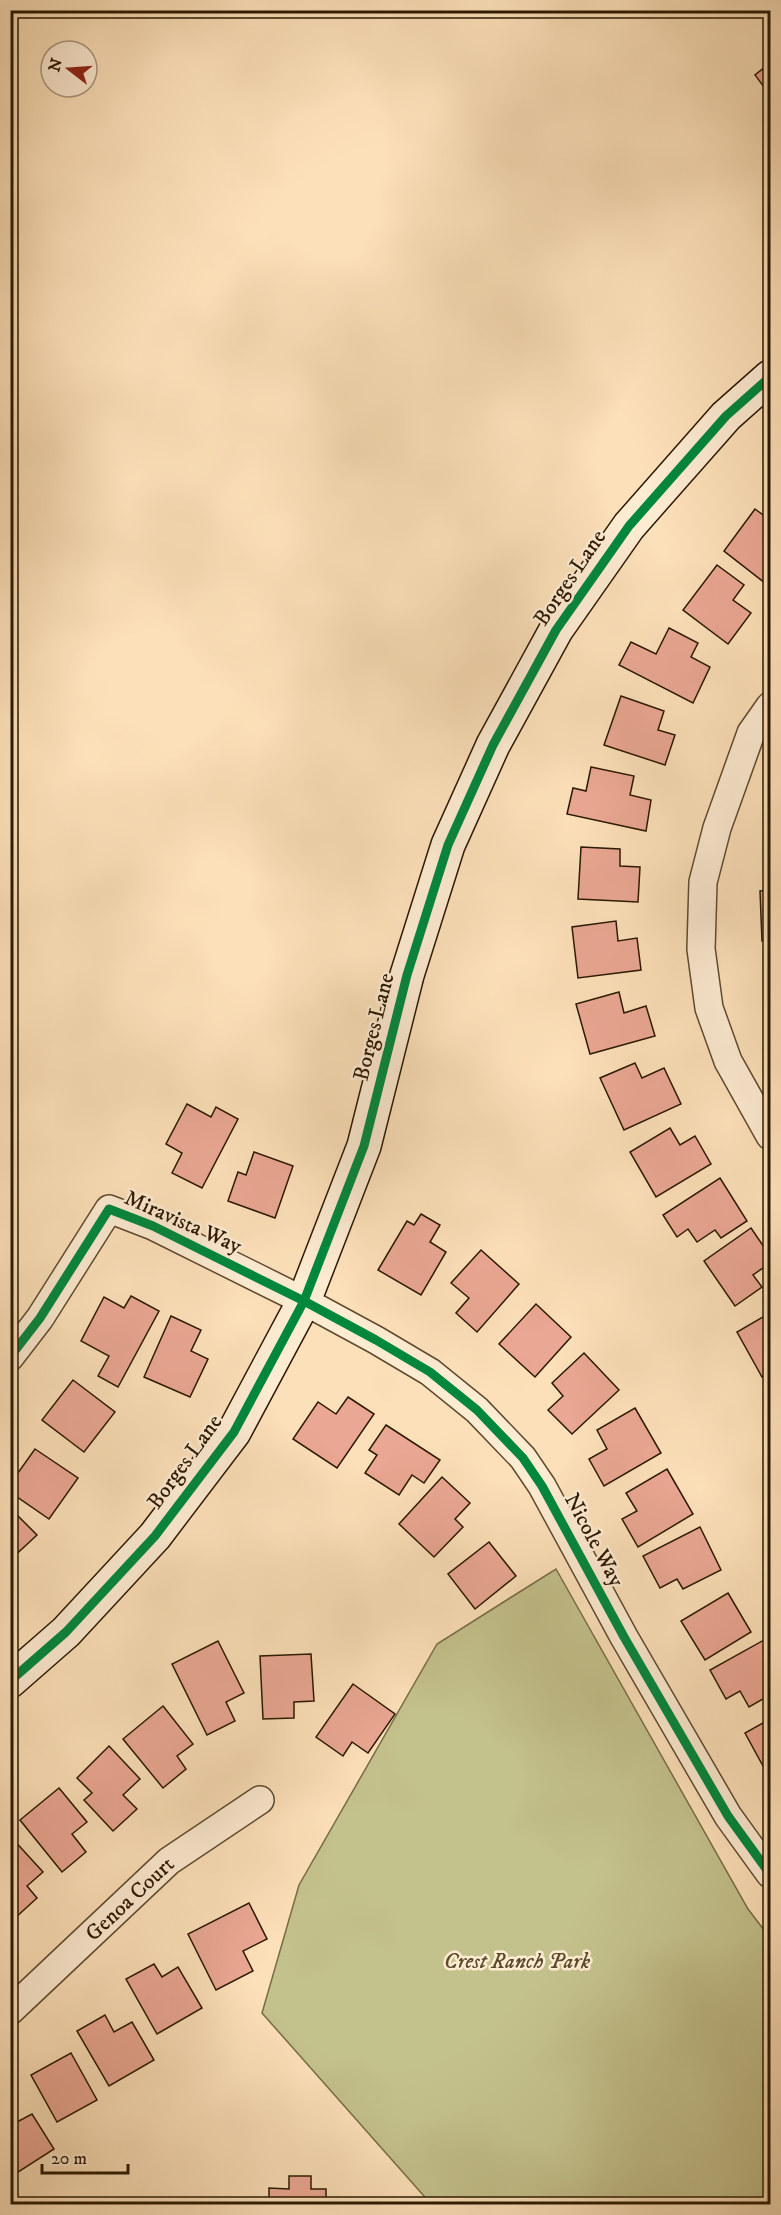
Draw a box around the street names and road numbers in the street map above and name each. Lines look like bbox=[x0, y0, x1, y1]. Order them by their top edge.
street label: Borges Lane bbox=[528, 525, 612, 631]
street label: Borges Lane bbox=[348, 970, 400, 1084]
street label: Miravista Way bbox=[120, 1184, 246, 1260]
street label: Borges Lane bbox=[142, 1409, 228, 1515]
street label: Nicole Way bbox=[558, 1489, 630, 1592]
street label: Genoa Court bbox=[80, 1851, 180, 1947]

